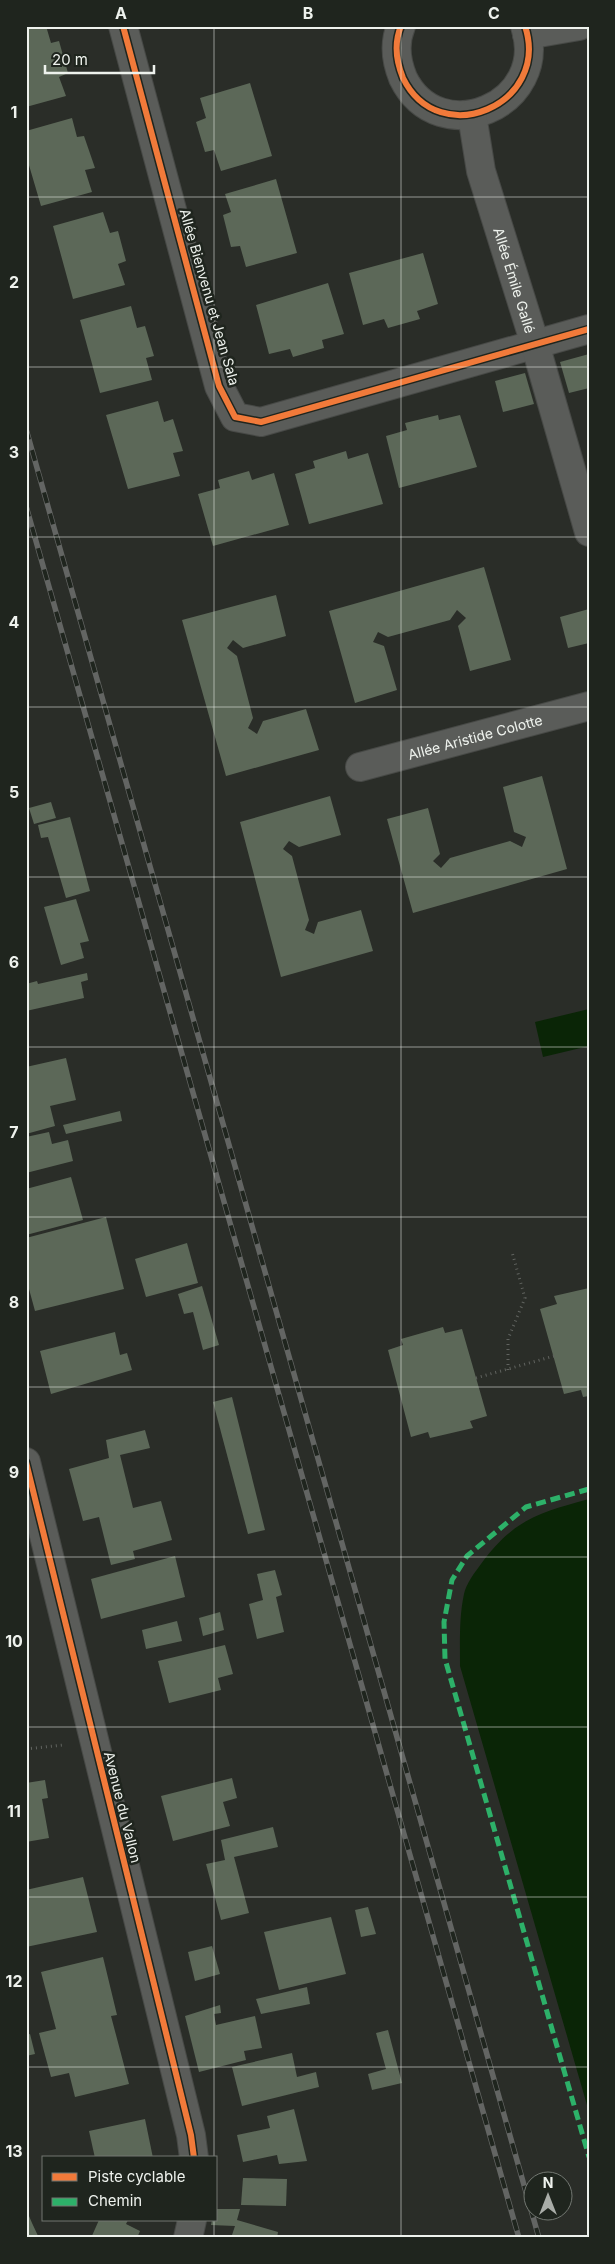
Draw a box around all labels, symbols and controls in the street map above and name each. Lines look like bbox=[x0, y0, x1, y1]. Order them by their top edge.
text: A bbox=[115, 3, 127, 23]
text: B bbox=[303, 3, 313, 23]
text: C bbox=[488, 3, 500, 23]
scale bar bbox=[45, 42, 154, 74]
text: 20 m bbox=[52, 50, 88, 69]
text: 1 bbox=[11, 102, 17, 122]
street label: Allée Bienvenu et Jean Sala bbox=[177, 207, 243, 387]
street label: Allée Émile Gallé bbox=[491, 225, 539, 335]
text: 2 bbox=[9, 272, 19, 292]
text: 3 bbox=[9, 442, 19, 462]
text: 4 bbox=[9, 612, 20, 632]
street label: Allée Aristide Colotte bbox=[406, 710, 544, 762]
text: 5 bbox=[9, 782, 19, 802]
text: 6 bbox=[9, 952, 19, 972]
text: 7 bbox=[9, 1122, 19, 1142]
text: 8 bbox=[9, 1292, 19, 1312]
text: 9 bbox=[9, 1462, 19, 1482]
text: 10 bbox=[5, 1631, 23, 1651]
street label: Avenue du Vallon bbox=[101, 1750, 145, 1864]
text: 11 bbox=[7, 1801, 21, 1821]
text: 12 bbox=[6, 1971, 22, 1991]
text: 13 bbox=[5, 2141, 23, 2161]
legend bbox=[42, 2156, 218, 2222]
text: Piste cyclable bbox=[88, 2167, 185, 2186]
north arrow bbox=[522, 2172, 572, 2222]
text: N bbox=[543, 2174, 553, 2191]
text: Chemin bbox=[88, 2191, 142, 2210]

